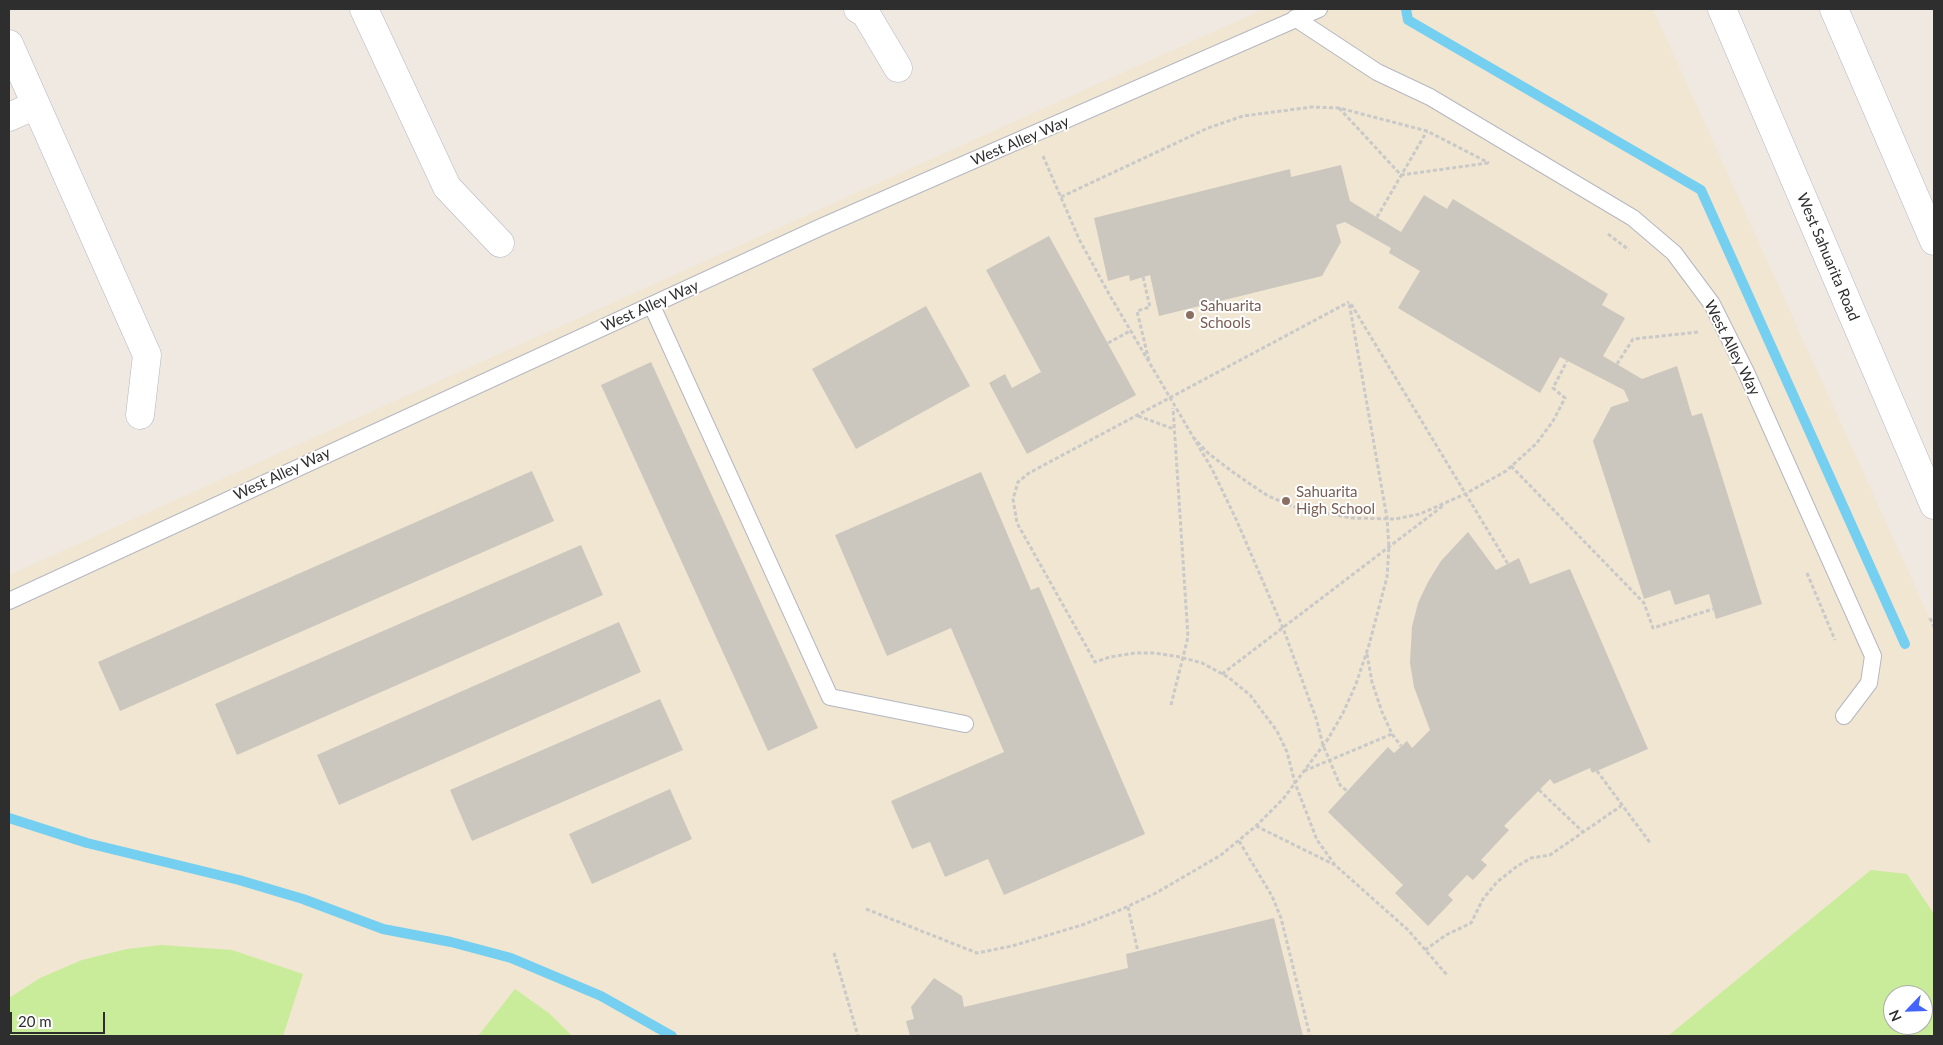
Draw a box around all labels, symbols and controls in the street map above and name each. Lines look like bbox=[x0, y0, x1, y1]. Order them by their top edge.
street label: West Alley Way bbox=[968, 112, 1072, 170]
street label: West Sahuarita Road bbox=[1793, 190, 1863, 324]
street label: West Alley Way bbox=[599, 277, 701, 335]
place label: Sahuarita Schools bbox=[1200, 297, 1262, 332]
street label: West Alley Way bbox=[1700, 297, 1764, 399]
marker: Sahuarita Schools bbox=[1184, 309, 1196, 321]
street label: West Alley Way bbox=[231, 444, 333, 504]
place label: Sahuarita High School bbox=[1296, 483, 1375, 518]
marker: Sahuarita High School bbox=[1280, 495, 1292, 507]
north arrow bbox=[1883, 985, 1933, 1035]
scale bar bbox=[12, 1002, 108, 1034]
text: N bbox=[1885, 1008, 1905, 1024]
text: 20 m bbox=[18, 1012, 52, 1030]

